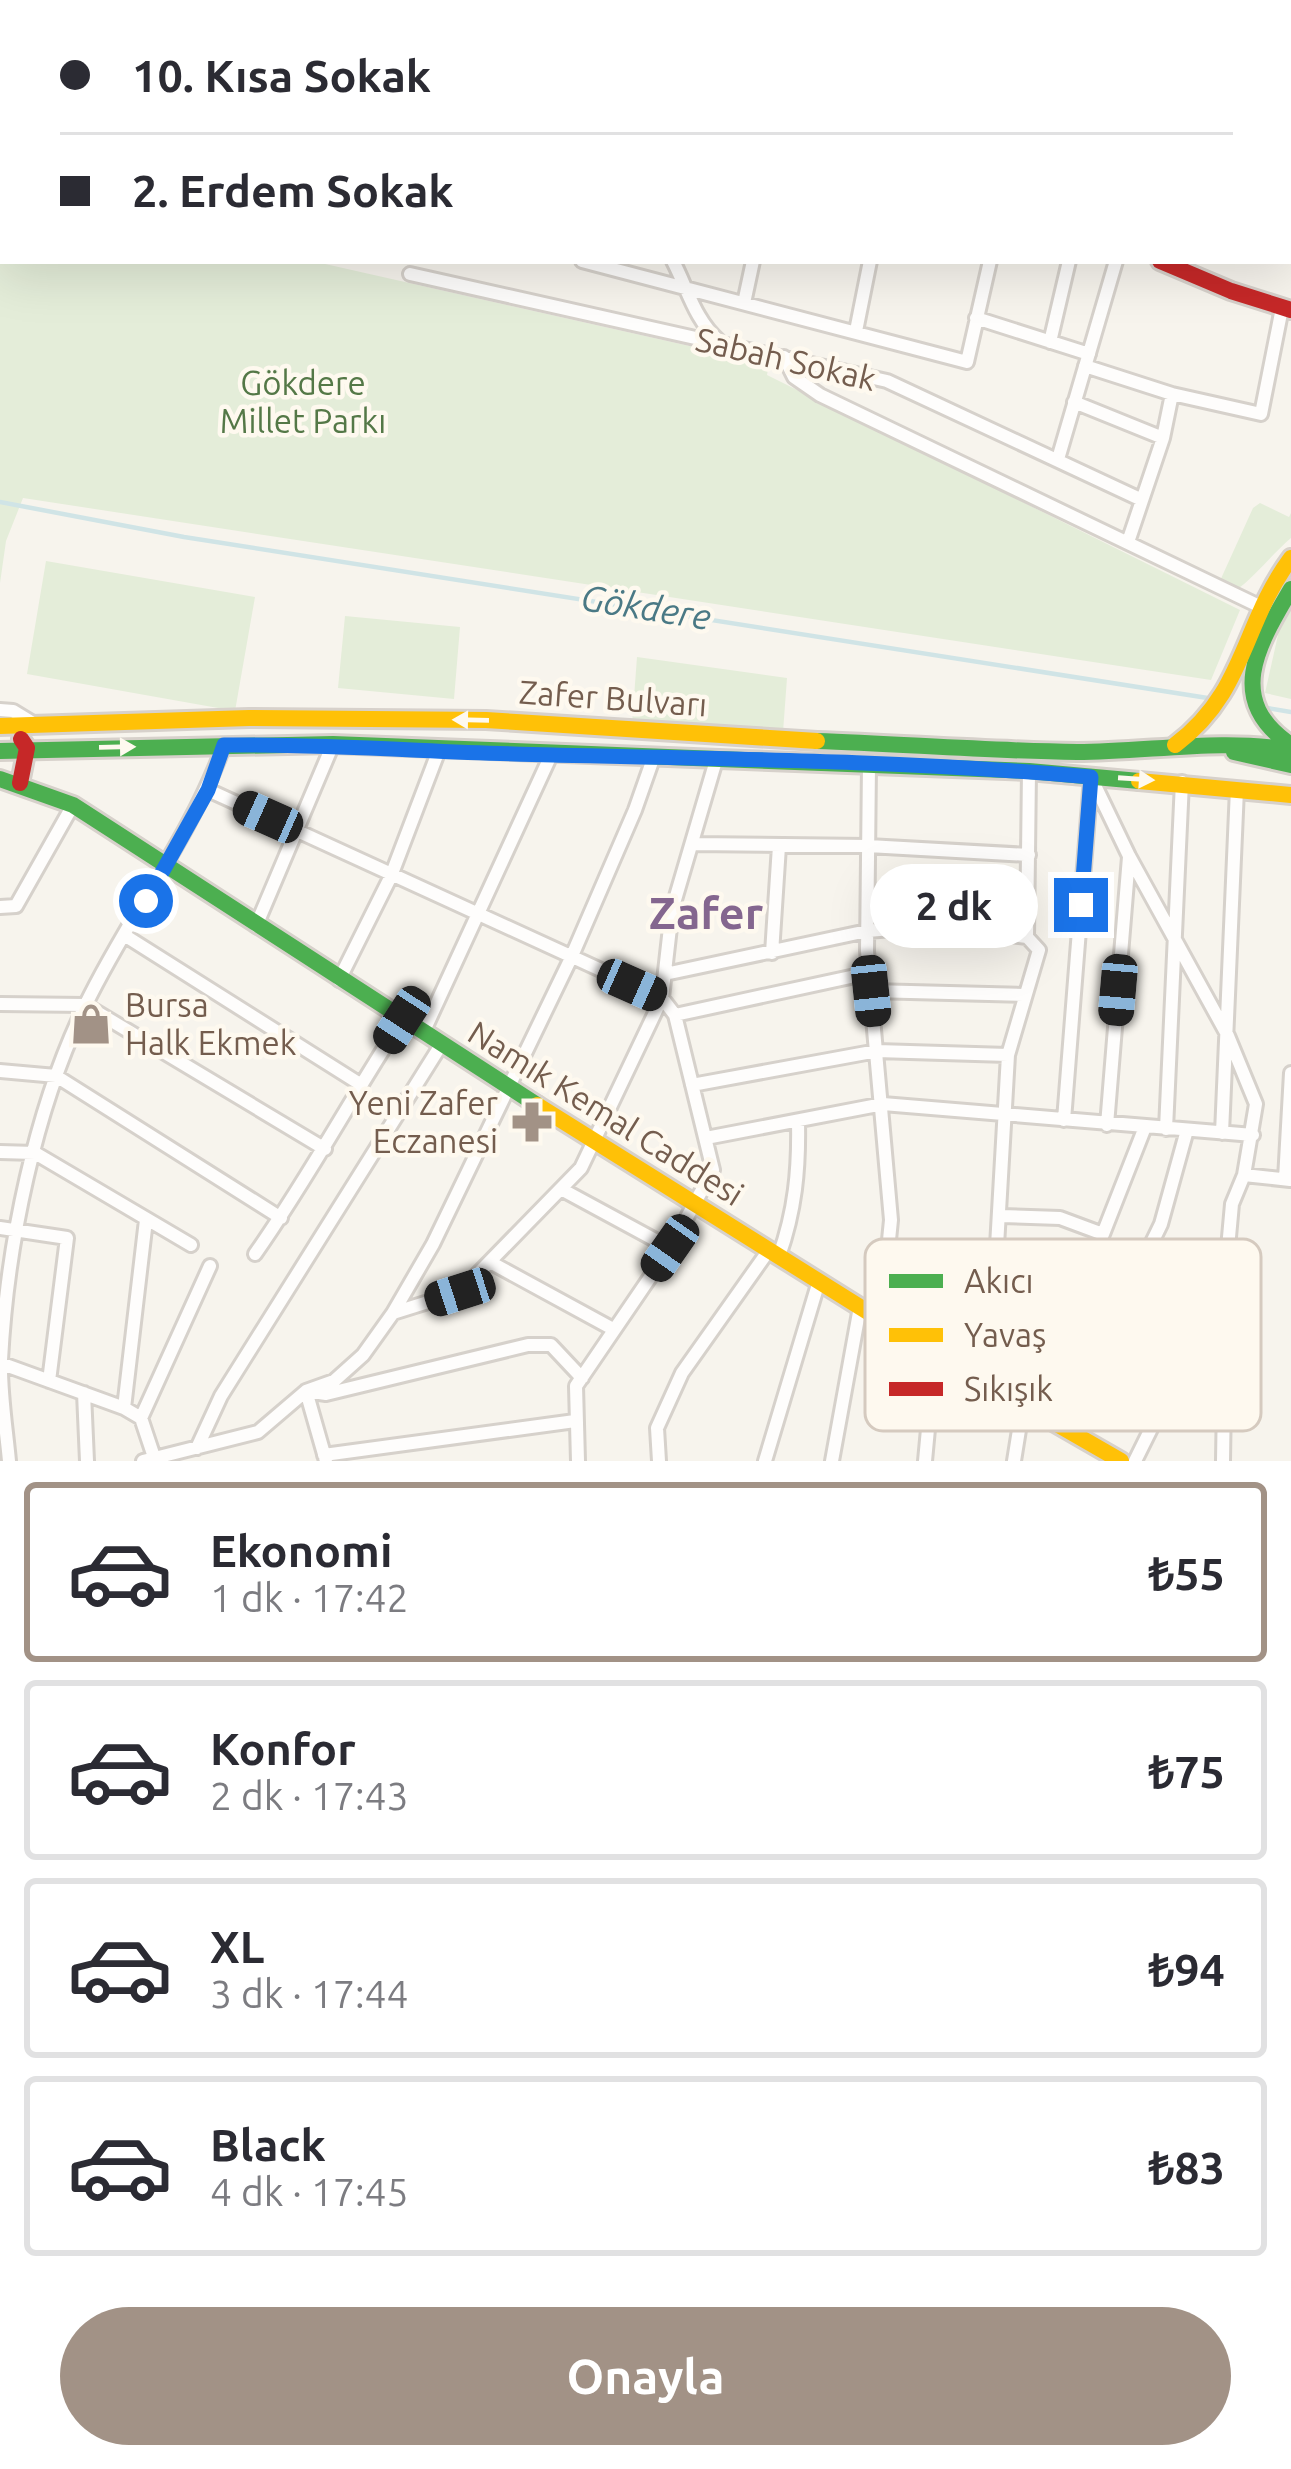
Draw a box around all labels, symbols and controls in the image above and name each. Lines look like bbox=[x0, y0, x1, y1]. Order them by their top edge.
text: 10. Kısa Sokak bbox=[132, 50, 431, 101]
text: 2. Erdem Sokak bbox=[132, 165, 454, 216]
street label: Sabah Sokak bbox=[692, 320, 880, 397]
park label: Gökdere Millet Parkı bbox=[220, 364, 386, 439]
water label: Gökdere bbox=[578, 576, 714, 637]
street label: Zafer Bulvarı bbox=[518, 672, 708, 723]
one-way arrow bbox=[452, 711, 490, 730]
one-way arrow bbox=[99, 737, 137, 756]
one-way arrow bbox=[1118, 770, 1155, 789]
car bbox=[228, 786, 308, 848]
callout: 2 dk bbox=[871, 863, 1039, 947]
route start bbox=[119, 874, 173, 928]
route end bbox=[1054, 878, 1108, 932]
text: 2 dk bbox=[916, 884, 992, 927]
district label: Zafer bbox=[649, 887, 764, 938]
car bbox=[849, 953, 893, 1029]
car bbox=[1097, 953, 1139, 1027]
car bbox=[592, 954, 672, 1016]
car bbox=[367, 980, 437, 1060]
place label: Bursa Halk Ekmek bbox=[125, 986, 297, 1061]
shop icon: Bursa Halk Ekmek bbox=[68, 1001, 114, 1047]
street label: Namık Kemal Caddesi bbox=[462, 1013, 751, 1212]
place label: Yeni Zafer Eczanesi bbox=[349, 1084, 498, 1159]
pharmacy icon: Yeni Zafer Eczanesi bbox=[509, 1099, 555, 1145]
car bbox=[635, 1208, 705, 1288]
legend bbox=[865, 1239, 1261, 1431]
text: Akıcı bbox=[964, 1262, 1034, 1299]
car bbox=[420, 1264, 500, 1320]
text: Yavaş bbox=[964, 1316, 1046, 1353]
text: Sıkışık bbox=[964, 1370, 1053, 1407]
icon: car bbox=[66, 1518, 174, 1626]
text: Ekonomi bbox=[210, 1525, 392, 1576]
text: ₺55 bbox=[1148, 1548, 1225, 1599]
text: 1 dk · 17:42 bbox=[210, 1576, 408, 1619]
icon: car bbox=[66, 1716, 174, 1824]
text: Konfor bbox=[210, 1723, 356, 1774]
text: ₺75 bbox=[1148, 1746, 1225, 1797]
text: 2 dk · 17:43 bbox=[210, 1774, 408, 1817]
icon: car bbox=[66, 1914, 174, 2022]
text: XL bbox=[210, 1921, 264, 1972]
text: ₺94 bbox=[1148, 1944, 1225, 1995]
text: 3 dk · 17:44 bbox=[210, 1972, 408, 2015]
icon: car bbox=[66, 2112, 174, 2220]
text: Black bbox=[210, 2119, 326, 2170]
text: ₺83 bbox=[1148, 2142, 1225, 2193]
text: 4 dk · 17:45 bbox=[210, 2170, 408, 2213]
button: Onayla bbox=[60, 2307, 1231, 2445]

